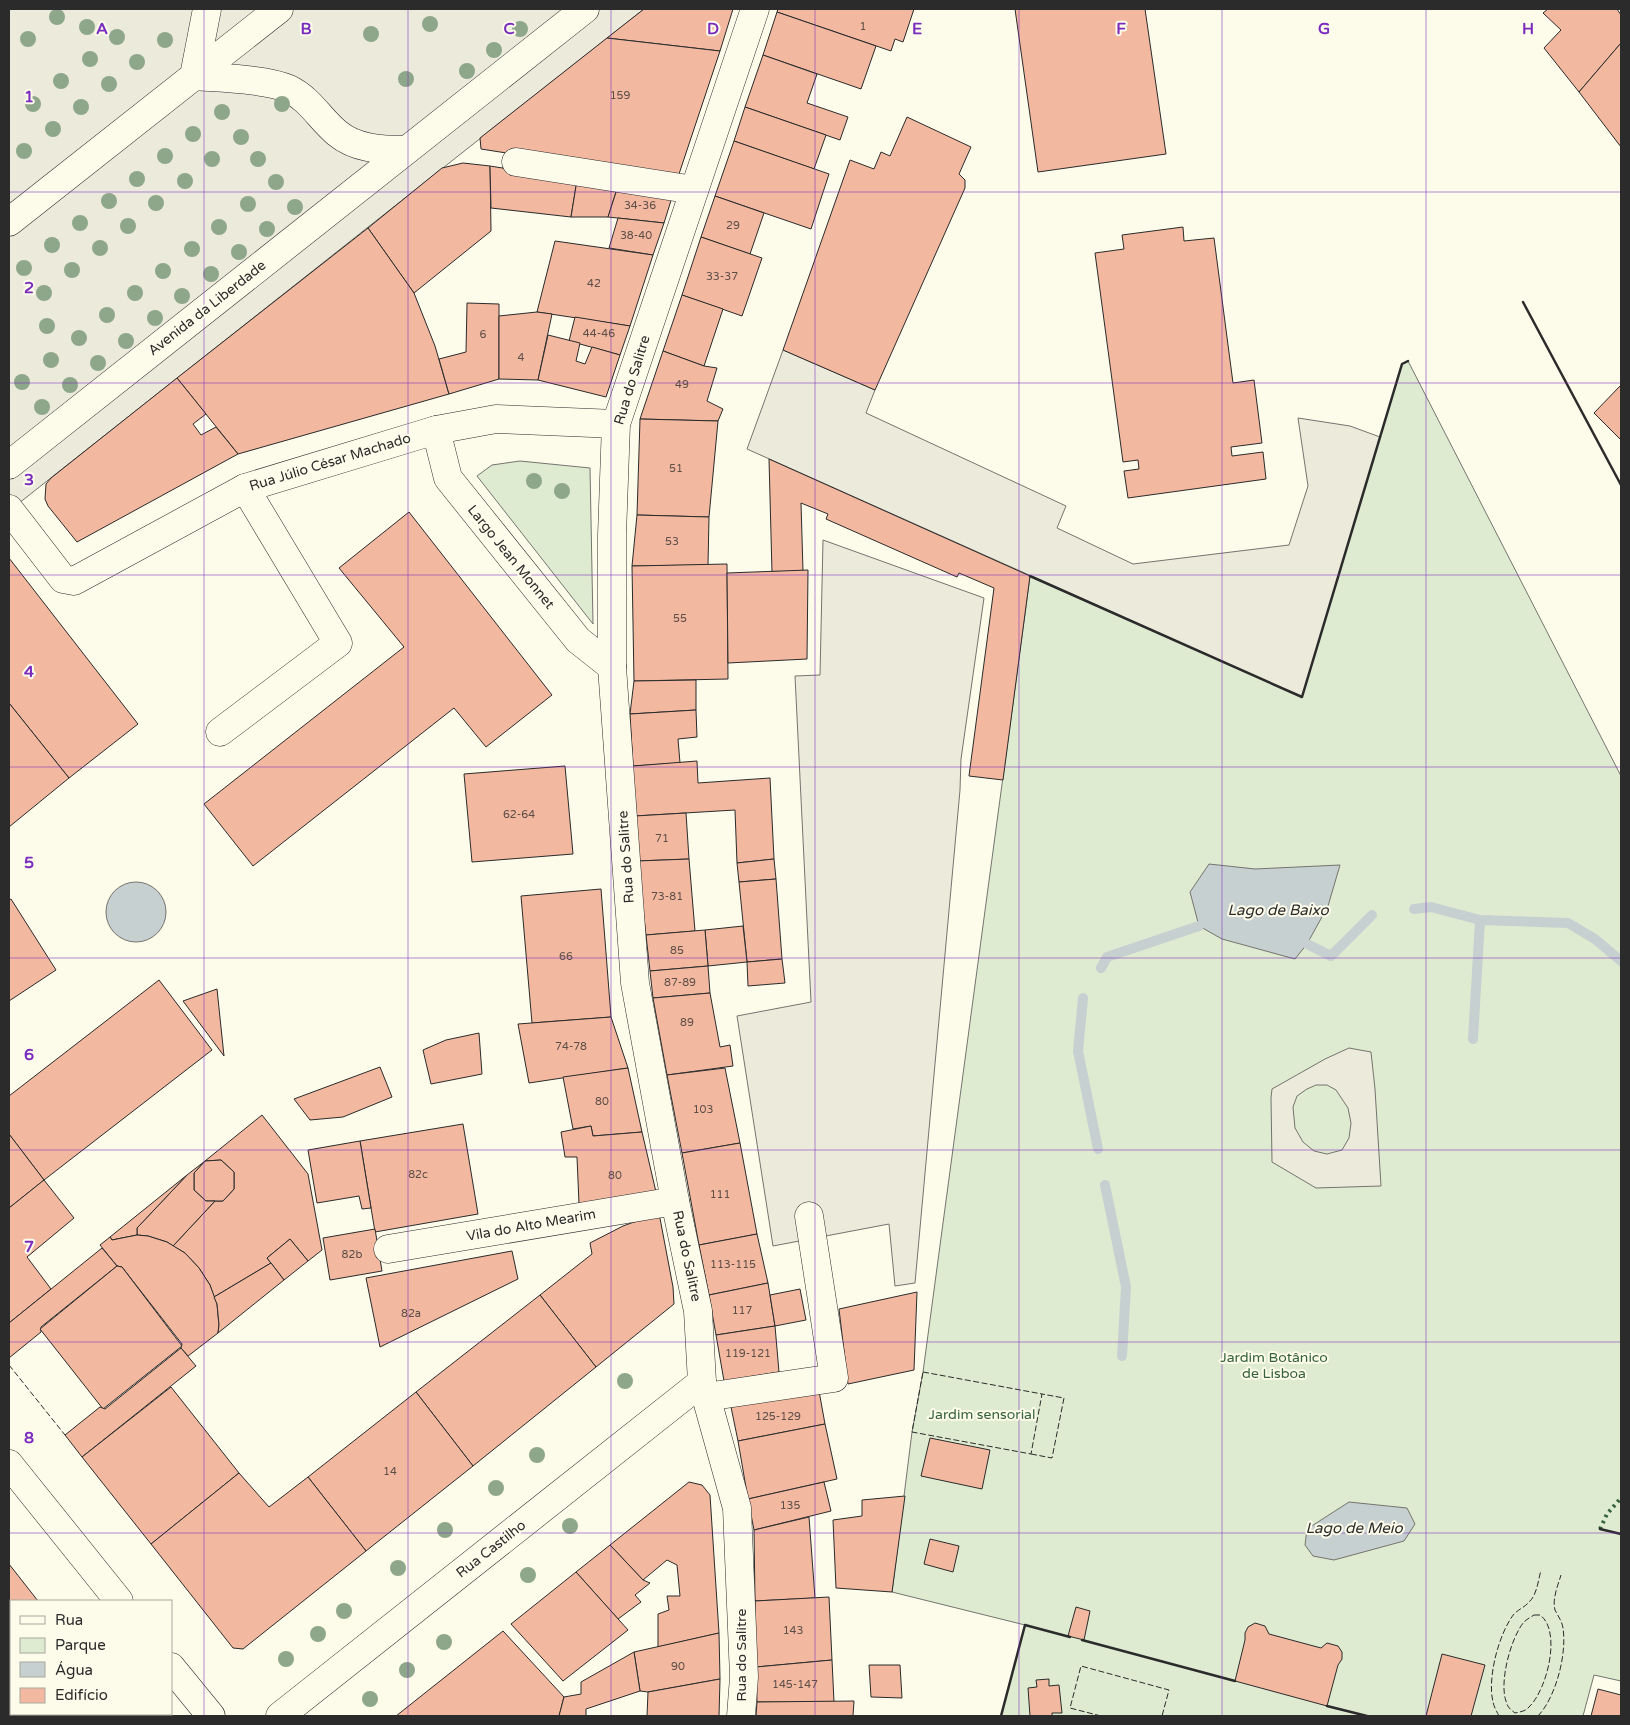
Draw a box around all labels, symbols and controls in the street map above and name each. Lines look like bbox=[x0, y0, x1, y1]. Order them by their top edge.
text: A bbox=[96, 19, 108, 39]
text: B bbox=[300, 19, 312, 39]
text: C bbox=[503, 19, 515, 39]
text: D bbox=[707, 19, 719, 39]
text: E bbox=[912, 19, 922, 39]
text: F bbox=[1116, 19, 1126, 39]
text: G bbox=[1318, 19, 1330, 39]
text: H bbox=[1522, 19, 1534, 39]
house number: 1 bbox=[860, 20, 866, 33]
text: 1 bbox=[24, 87, 34, 107]
house number: 159 bbox=[610, 89, 630, 102]
house number: 34-36 bbox=[624, 199, 656, 212]
house number: 29 bbox=[726, 219, 740, 232]
house number: 38-40 bbox=[620, 229, 652, 242]
street label: Avenida da Liberdade bbox=[145, 257, 269, 359]
house number: 33-37 bbox=[706, 270, 738, 283]
house number: 42 bbox=[587, 277, 601, 290]
text: 2 bbox=[24, 278, 34, 298]
house number: 44-46 bbox=[583, 327, 615, 340]
house number: 6 bbox=[480, 328, 487, 341]
street label: Rua do Salitre bbox=[610, 333, 654, 427]
house number: 4 bbox=[518, 351, 525, 364]
house number: 49 bbox=[675, 378, 689, 391]
street label: Rua Júlio César Machado bbox=[247, 429, 413, 495]
house number: 51 bbox=[669, 462, 683, 475]
text: 3 bbox=[24, 470, 34, 490]
street label: Largo Jean Monnet bbox=[464, 502, 559, 613]
house number: 53 bbox=[665, 535, 679, 548]
house number: 55 bbox=[673, 612, 687, 625]
text: 4 bbox=[24, 662, 34, 682]
house number: 62-64 bbox=[503, 808, 535, 821]
street label: Rua do Salitre bbox=[614, 810, 638, 904]
house number: 71 bbox=[655, 832, 669, 845]
text: 5 bbox=[24, 853, 34, 873]
house number: 73-81 bbox=[651, 890, 683, 903]
water label: Lago de Baixo bbox=[1227, 901, 1329, 919]
house number: 85 bbox=[670, 944, 684, 957]
house number: 66 bbox=[559, 950, 573, 963]
house number: 87-89 bbox=[664, 976, 696, 989]
house number: 89 bbox=[680, 1016, 694, 1029]
house number: 74-78 bbox=[555, 1040, 587, 1053]
text: 6 bbox=[24, 1045, 34, 1065]
house number: 80 bbox=[595, 1095, 609, 1108]
house number: 103 bbox=[693, 1103, 713, 1116]
house number: 82c bbox=[408, 1168, 428, 1181]
house number: 80 bbox=[608, 1169, 622, 1182]
house number: 111 bbox=[710, 1188, 730, 1201]
street label: Vila do Alto Mearim bbox=[465, 1205, 597, 1245]
street label: Rua do Salitre bbox=[669, 1209, 705, 1303]
text: 7 bbox=[24, 1237, 34, 1257]
house number: 82b bbox=[342, 1248, 362, 1261]
house number: 113-115 bbox=[710, 1258, 756, 1271]
house number: 117 bbox=[732, 1304, 752, 1317]
house number: 82a bbox=[401, 1307, 421, 1320]
house number: 119-121 bbox=[725, 1347, 771, 1360]
park label: Jardim Botânico de Lisboa bbox=[1220, 1349, 1328, 1382]
park label: Jardim sensorial bbox=[929, 1406, 1035, 1423]
house number: 125-129 bbox=[755, 1410, 801, 1423]
text: 8 bbox=[24, 1428, 34, 1448]
house number: 14 bbox=[383, 1465, 397, 1478]
house number: 135 bbox=[780, 1499, 800, 1512]
street label: Rua Castilho bbox=[453, 1517, 529, 1581]
water label: Lago de Meio bbox=[1305, 1519, 1403, 1537]
legend bbox=[10, 1600, 172, 1715]
street label: Rua do Salitre bbox=[733, 1608, 750, 1701]
text: Rua bbox=[55, 1611, 83, 1629]
house number: 143 bbox=[783, 1624, 803, 1637]
text: Parque bbox=[55, 1636, 106, 1654]
house number: 90 bbox=[671, 1660, 685, 1673]
text: Água bbox=[55, 1661, 93, 1679]
house number: 145-147 bbox=[772, 1678, 818, 1691]
text: Edifício bbox=[55, 1686, 108, 1704]

